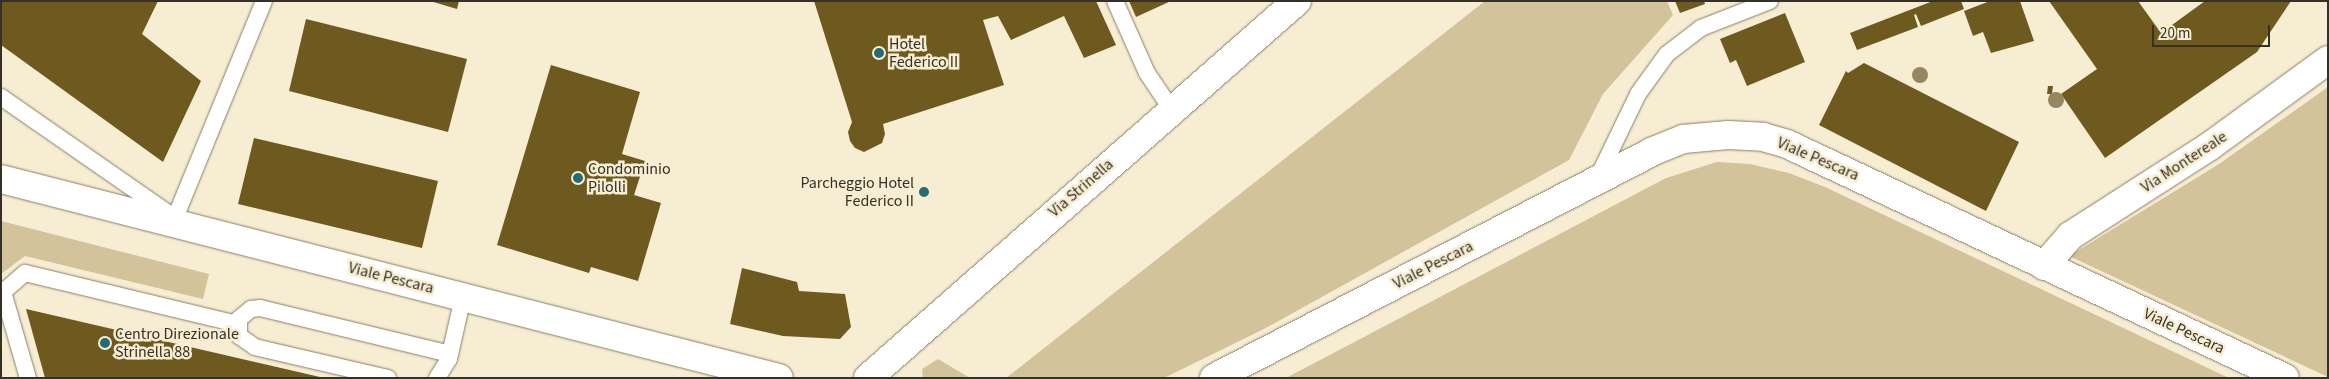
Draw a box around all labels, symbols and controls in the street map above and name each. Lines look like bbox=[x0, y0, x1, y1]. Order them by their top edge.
scale bar bbox=[2154, 15, 2272, 47]
text: 20 m bbox=[2160, 23, 2190, 44]
place label: Hotel Federico II bbox=[889, 34, 958, 72]
marker: Hotel Federico II bbox=[873, 47, 885, 59]
street label: Via Montereale bbox=[2137, 127, 2231, 197]
street label: Viale Pescara bbox=[1774, 133, 1862, 185]
street label: Via Strinella bbox=[1045, 155, 1117, 221]
place label: Condominio Pilolli bbox=[588, 159, 671, 197]
marker: Condominio Pilolli bbox=[572, 172, 584, 184]
place label: Parcheggio Hotel Federico II bbox=[800, 173, 914, 211]
marker: Parcheggio Hotel Federico II bbox=[918, 186, 930, 198]
street label: Viale Pescara bbox=[1390, 237, 1476, 293]
street label: Viale Pescara bbox=[346, 258, 436, 298]
street label: Viale Pescara bbox=[2140, 304, 2228, 358]
place label: Centro Direzionale Strinella 88 bbox=[115, 324, 239, 362]
marker: Centro Direzionale Strinella 88 bbox=[99, 337, 111, 349]

